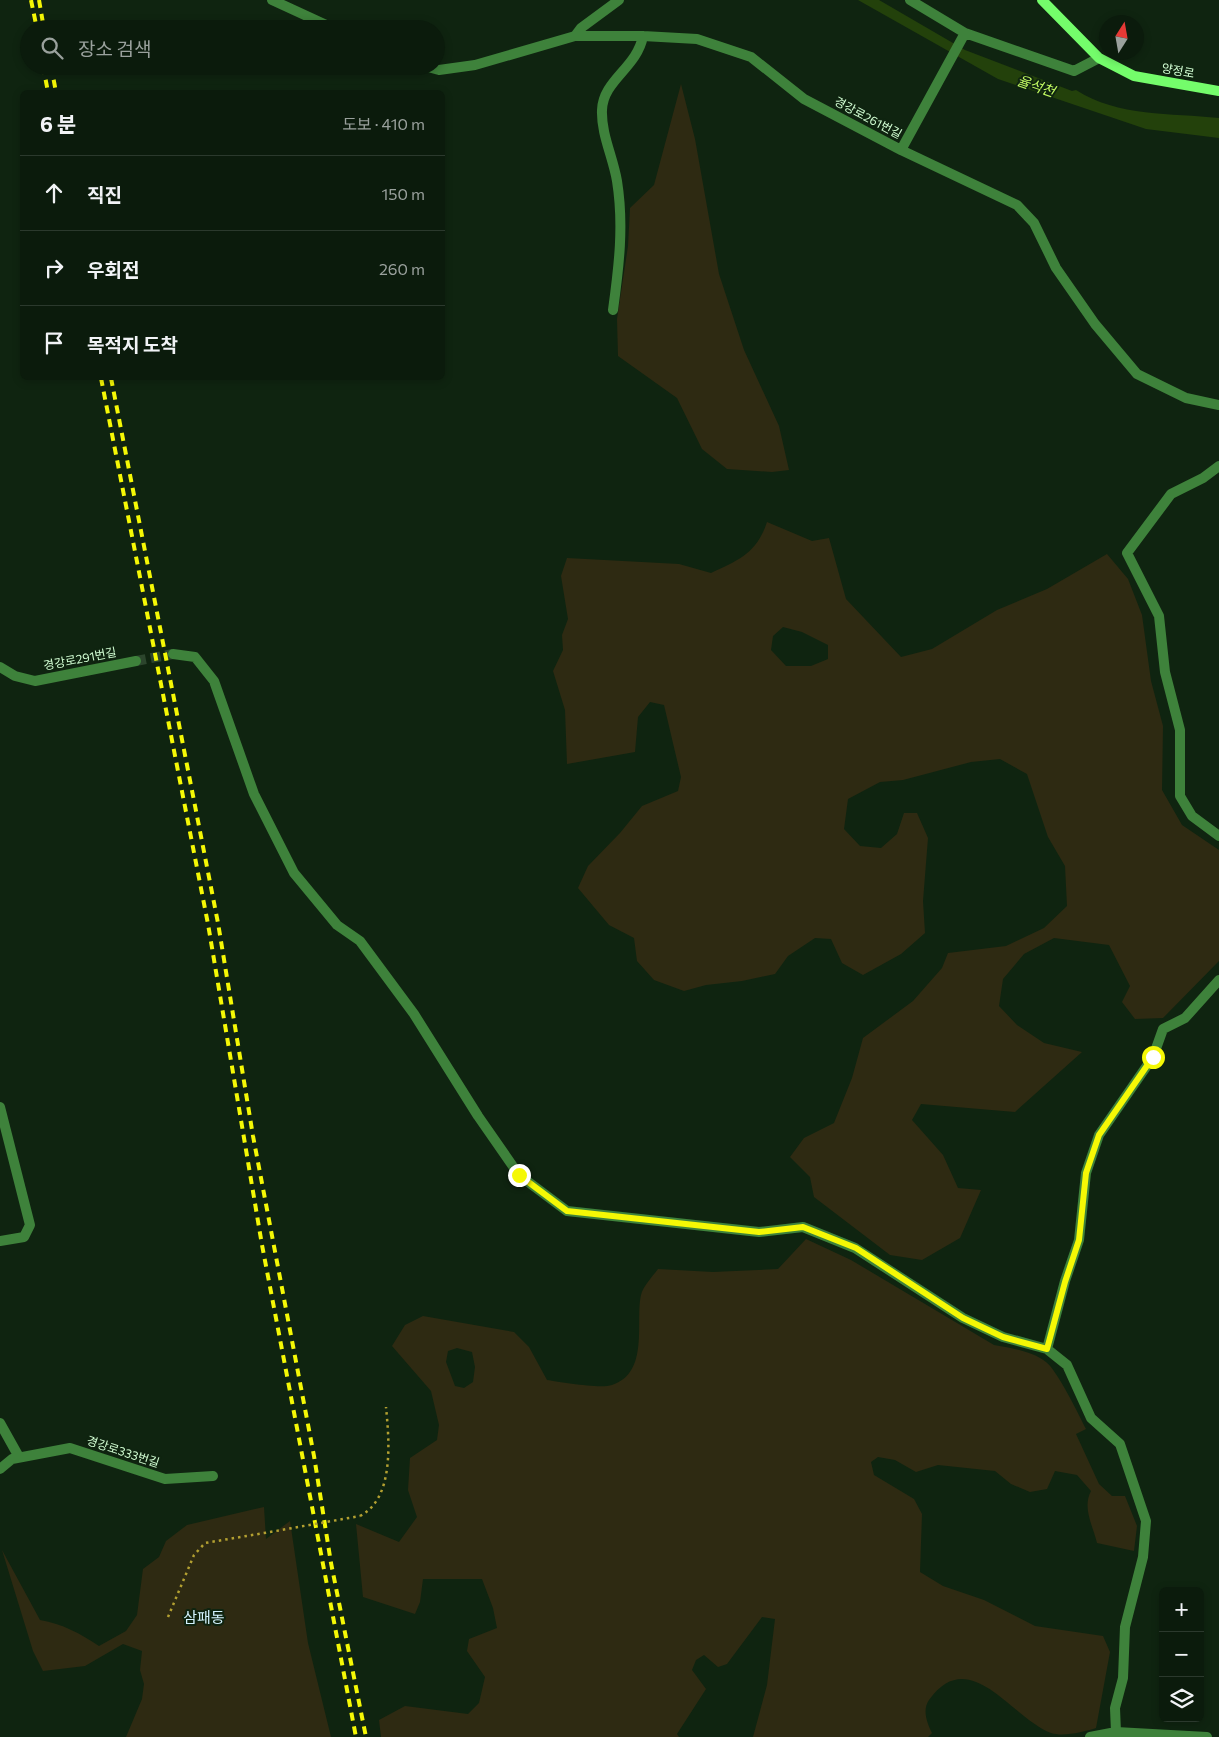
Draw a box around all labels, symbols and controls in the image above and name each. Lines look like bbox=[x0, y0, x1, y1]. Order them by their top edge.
north arrow bbox=[1099, 15, 1144, 60]
search box bbox=[20, 20, 445, 75]
icon: search bbox=[38, 34, 66, 62]
text: 장소 검색 bbox=[78, 37, 152, 60]
street label: 양정로 bbox=[1161, 60, 1196, 80]
water label: 율석천 bbox=[1015, 71, 1058, 100]
street label: 경강로261번길 bbox=[832, 94, 905, 141]
text: 6 분 bbox=[40, 111, 76, 136]
text: 도보 · 410 m bbox=[342, 114, 425, 133]
icon: ahead bbox=[40, 179, 68, 207]
text: 직진 bbox=[87, 183, 122, 206]
text: 150 m bbox=[382, 184, 425, 203]
icon: right bbox=[40, 254, 68, 282]
text: 우회전 bbox=[87, 258, 139, 281]
text: 260 m bbox=[379, 259, 425, 278]
icon: arrive bbox=[40, 329, 68, 357]
text: 목적지 도착 bbox=[87, 333, 178, 356]
street label: 경강로291번길 bbox=[42, 644, 118, 672]
route start bbox=[1142, 1046, 1165, 1069]
route end bbox=[508, 1164, 531, 1187]
street label: 경강로333번길 bbox=[85, 1433, 161, 1469]
map controls bbox=[1159, 1587, 1204, 1722]
button: + bbox=[1159, 1587, 1204, 1632]
district label: 삼패동 bbox=[183, 1608, 225, 1626]
button: − bbox=[1159, 1632, 1204, 1677]
button: layers bbox=[1159, 1677, 1204, 1722]

